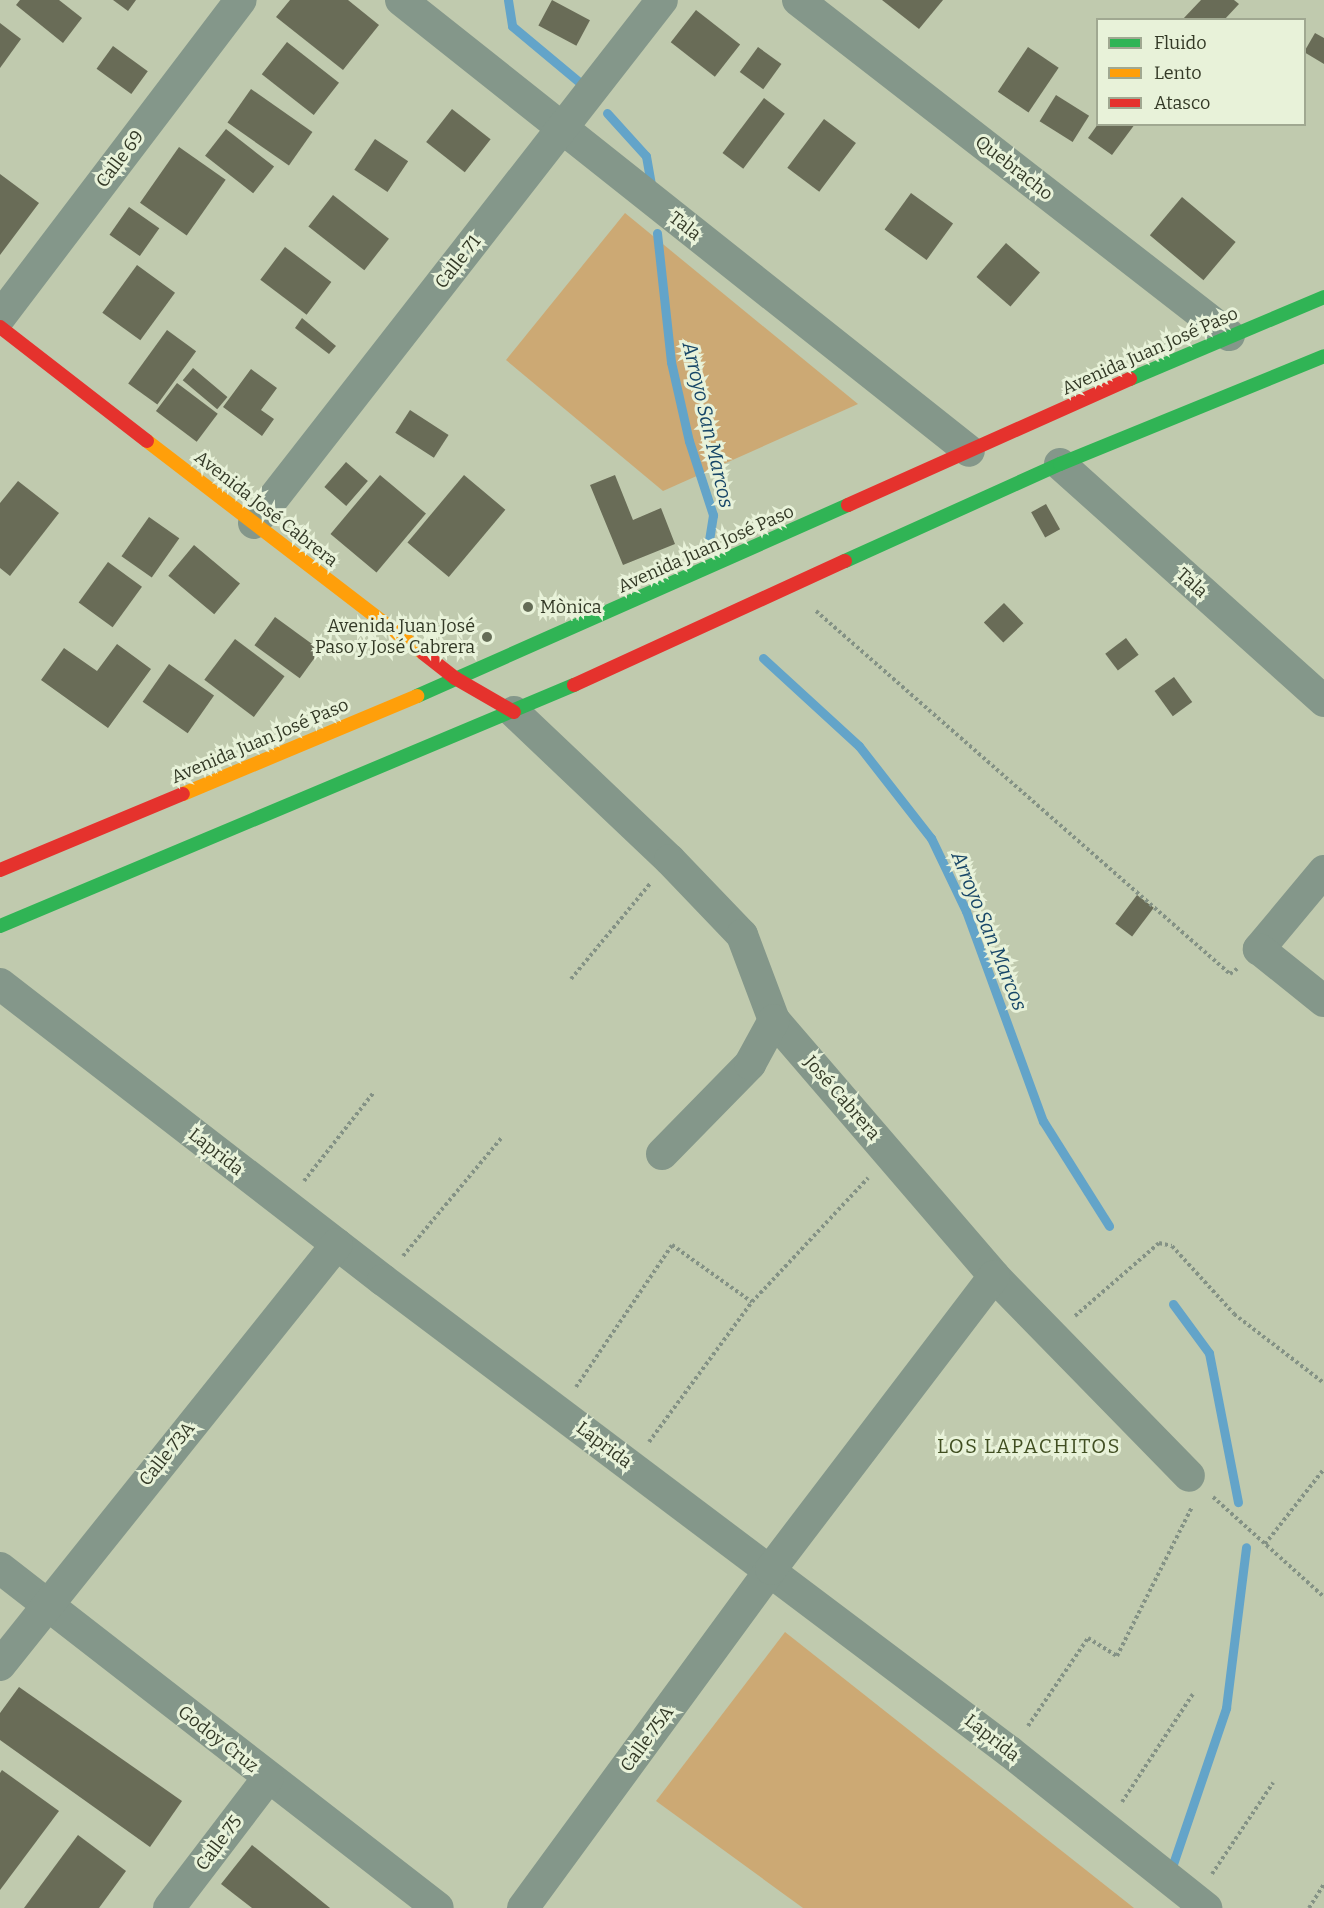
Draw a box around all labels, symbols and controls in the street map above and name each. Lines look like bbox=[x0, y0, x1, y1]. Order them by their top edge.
legend bbox=[1096, 18, 1306, 126]
text: Fluido bbox=[1154, 32, 1207, 54]
text: Lento bbox=[1154, 62, 1202, 84]
text: Atasco bbox=[1154, 92, 1210, 114]
street label: Calle 69 bbox=[92, 126, 148, 192]
street label: Quebracho bbox=[971, 131, 1057, 205]
street label: Tala bbox=[665, 207, 705, 245]
street label: Calle 71 bbox=[431, 231, 485, 293]
street label: Avenida Juan José Paso bbox=[1059, 302, 1241, 400]
water label: Arroyo San Marcos bbox=[677, 340, 739, 510]
street label: Avenida José Cabrera bbox=[190, 446, 342, 572]
street label: Avenida Juan José Paso bbox=[615, 500, 797, 598]
street label: Tala bbox=[1172, 564, 1212, 602]
place label: Mònica bbox=[540, 596, 602, 618]
marker: Mònica bbox=[521, 600, 535, 614]
place label: Avenida Juan José Paso y José Cabrera bbox=[315, 616, 475, 658]
marker: Avenida Juan José Paso y José Cabrera bbox=[480, 630, 494, 644]
street label: Avenida Juan José Paso bbox=[168, 694, 352, 788]
water label: Arroyo San Marcos bbox=[946, 848, 1032, 1014]
street label: José Cabrera bbox=[800, 1052, 884, 1144]
street label: Laprida bbox=[184, 1124, 248, 1180]
street label: Laprida bbox=[572, 1417, 636, 1473]
street label: Calle 73A bbox=[135, 1418, 199, 1490]
district label: LOS LAPACHITOS bbox=[937, 1434, 1121, 1458]
street label: Godoy Cruz bbox=[174, 1701, 262, 1777]
street label: Calle 75A bbox=[616, 1702, 678, 1776]
street label: Laprida bbox=[960, 1710, 1024, 1766]
street label: Calle 75 bbox=[191, 1811, 247, 1875]

